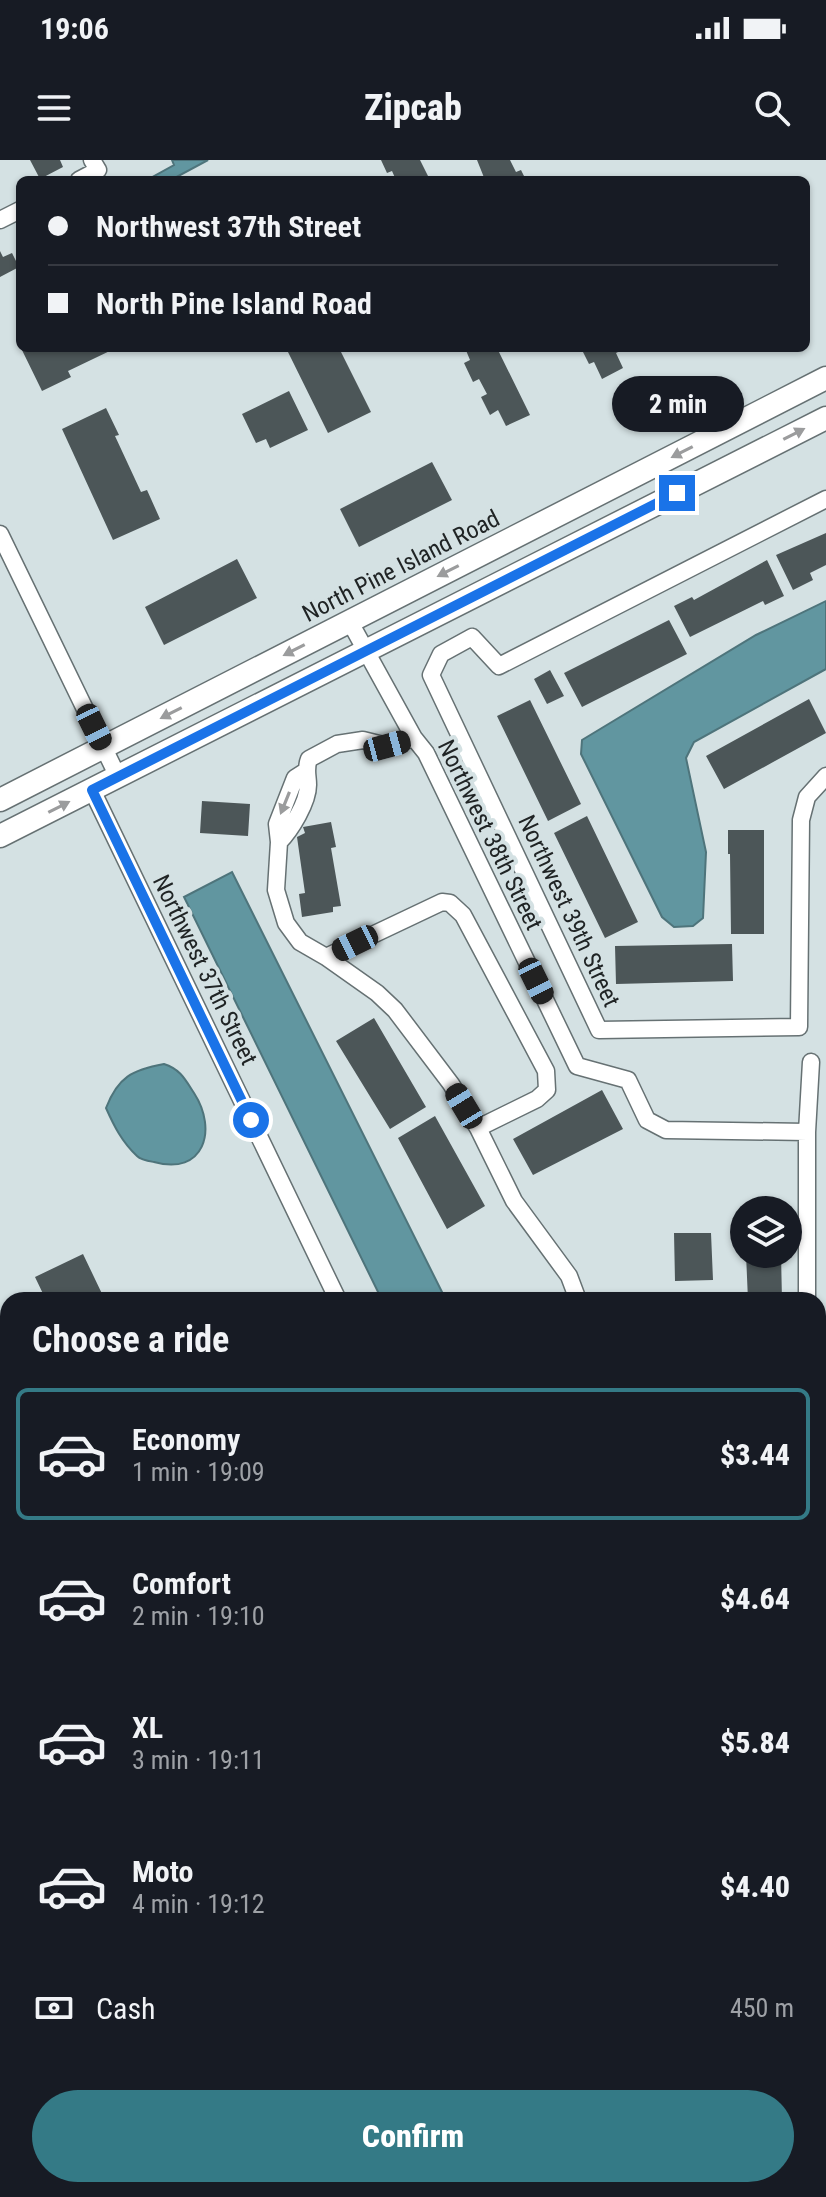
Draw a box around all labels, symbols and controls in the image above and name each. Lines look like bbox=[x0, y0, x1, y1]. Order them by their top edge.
text: 19:06 bbox=[40, 11, 109, 46]
icon: menu bbox=[32, 86, 76, 130]
icon: search bbox=[750, 86, 794, 130]
text: Zipcab bbox=[364, 87, 462, 129]
text: Northwest 37th Street bbox=[96, 209, 361, 244]
text: North Pine Island Road bbox=[96, 286, 372, 321]
callout: 2 min bbox=[611, 377, 743, 433]
text: 2 min bbox=[649, 389, 707, 419]
one-way arrow bbox=[783, 427, 806, 440]
one-way arrow bbox=[670, 445, 693, 458]
route end bbox=[659, 475, 695, 511]
street label: North Pine Island Road bbox=[298, 504, 504, 628]
one-way arrow bbox=[437, 565, 460, 578]
one-way arrow bbox=[283, 644, 306, 657]
car bbox=[73, 700, 115, 754]
one-way arrow bbox=[160, 707, 183, 720]
car bbox=[361, 728, 413, 764]
street label: Northwest 38th Street bbox=[432, 735, 548, 935]
one-way arrow bbox=[278, 791, 291, 815]
one-way arrow bbox=[48, 800, 70, 814]
street label: Northwest 39th Street bbox=[512, 811, 626, 1011]
street label: Northwest 37th Street bbox=[147, 870, 263, 1070]
car bbox=[328, 922, 382, 964]
car bbox=[515, 954, 557, 1008]
car bbox=[441, 1079, 487, 1133]
route start bbox=[233, 1102, 269, 1138]
map controls bbox=[730, 1196, 802, 1268]
button: layers bbox=[730, 1196, 802, 1268]
text: Choose a ride bbox=[32, 1319, 229, 1361]
icon: car bbox=[36, 1418, 108, 1490]
text: Economy bbox=[132, 1422, 240, 1457]
text: $3.44 bbox=[720, 1437, 790, 1472]
text: 1 min · 19:09 bbox=[132, 1457, 265, 1487]
icon: car bbox=[36, 1562, 108, 1634]
text: Comfort bbox=[132, 1566, 231, 1601]
text: $4.64 bbox=[720, 1581, 790, 1616]
text: 2 min · 19:10 bbox=[132, 1601, 265, 1631]
icon: car bbox=[36, 1706, 108, 1778]
text: XL bbox=[132, 1710, 163, 1745]
text: $5.84 bbox=[720, 1725, 790, 1760]
text: 3 min · 19:11 bbox=[132, 1745, 265, 1775]
icon: car bbox=[36, 1850, 108, 1922]
text: Moto bbox=[132, 1854, 193, 1889]
text: $4.40 bbox=[720, 1869, 790, 1904]
text: 4 min · 19:12 bbox=[132, 1889, 265, 1919]
icon: cash bbox=[32, 1986, 76, 2030]
text: Cash bbox=[96, 1991, 156, 2026]
text: 450 m bbox=[730, 1993, 794, 2023]
button: Confirm bbox=[32, 2090, 794, 2182]

